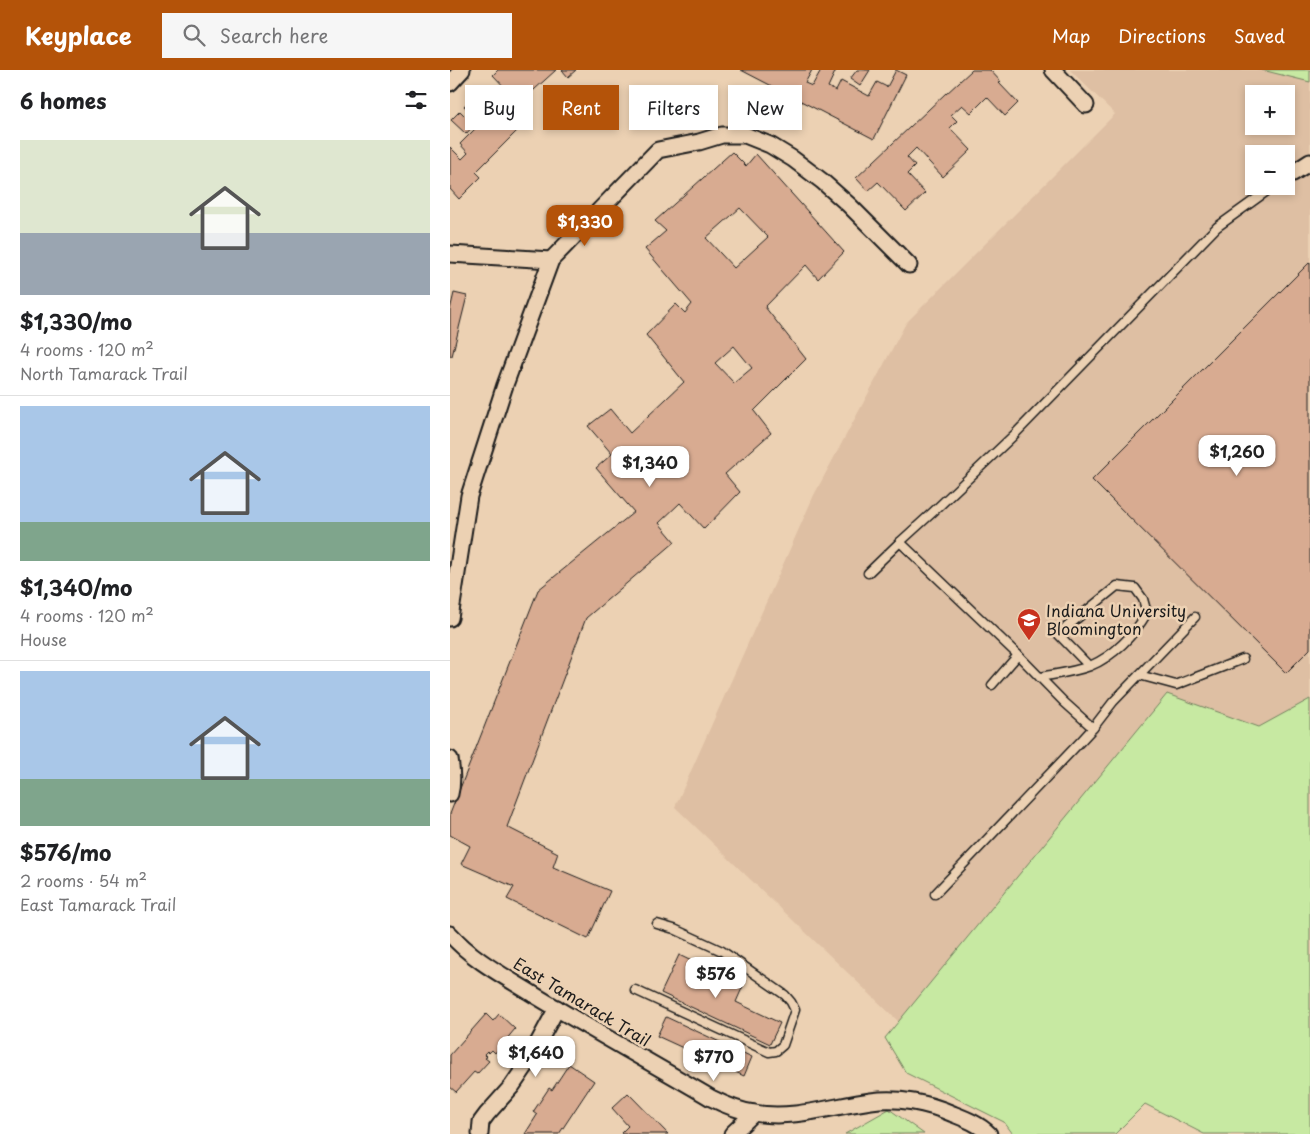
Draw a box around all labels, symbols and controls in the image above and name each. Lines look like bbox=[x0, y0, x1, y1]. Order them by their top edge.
search box bbox=[162, 13, 512, 58]
text: Keyplace bbox=[25, 17, 132, 53]
icon: search bbox=[180, 21, 208, 49]
text: Search here bbox=[220, 21, 328, 49]
text: Map bbox=[1052, 22, 1090, 49]
text: Directions bbox=[1118, 22, 1206, 49]
text: Saved bbox=[1234, 22, 1285, 49]
text: 6 homes bbox=[20, 84, 106, 116]
chip: Buy bbox=[465, 85, 533, 130]
chip: Rent bbox=[543, 85, 619, 130]
chip: Filters bbox=[629, 85, 718, 130]
chip: New bbox=[728, 85, 802, 130]
map controls bbox=[1245, 85, 1295, 195]
button: + bbox=[1245, 85, 1295, 135]
icon: filters bbox=[402, 86, 430, 114]
button: − bbox=[1245, 145, 1295, 195]
icon: home bbox=[180, 173, 270, 263]
pin: $1,330 bbox=[544, 204, 626, 247]
text: $1,330 bbox=[557, 209, 613, 233]
text: $1,330/mo bbox=[20, 305, 132, 337]
text: 4 rooms · 120 m² bbox=[20, 337, 154, 361]
text: North Tamarack Trail bbox=[20, 361, 188, 385]
pin: $1,260 bbox=[1196, 434, 1278, 477]
icon: home bbox=[180, 438, 270, 528]
text: $1,260 bbox=[1210, 439, 1265, 463]
pin: $1,340 bbox=[609, 446, 691, 488]
text: $1,340 bbox=[622, 450, 678, 474]
text: $1,340/mo bbox=[20, 571, 132, 603]
place label: Indiana University Bloomington bbox=[1046, 598, 1186, 640]
text: 4 rooms · 120 m² bbox=[20, 603, 154, 627]
school or university icon: Indiana University Bloomington bbox=[1016, 607, 1042, 641]
text: House bbox=[20, 627, 67, 651]
icon: home bbox=[180, 703, 270, 793]
text: $576/mo bbox=[20, 836, 111, 868]
text: 2 rooms · 54 m² bbox=[20, 868, 147, 892]
text: East Tamarack Trail bbox=[20, 892, 176, 916]
street label: East Tamarack Trail bbox=[509, 951, 656, 1052]
pin: $576 bbox=[686, 956, 746, 999]
text: $576 bbox=[696, 961, 736, 985]
pin: $1,640 bbox=[495, 1036, 577, 1078]
text: $1,640 bbox=[508, 1040, 564, 1064]
pin: $770 bbox=[684, 1040, 744, 1082]
text: $770 bbox=[694, 1044, 734, 1068]

